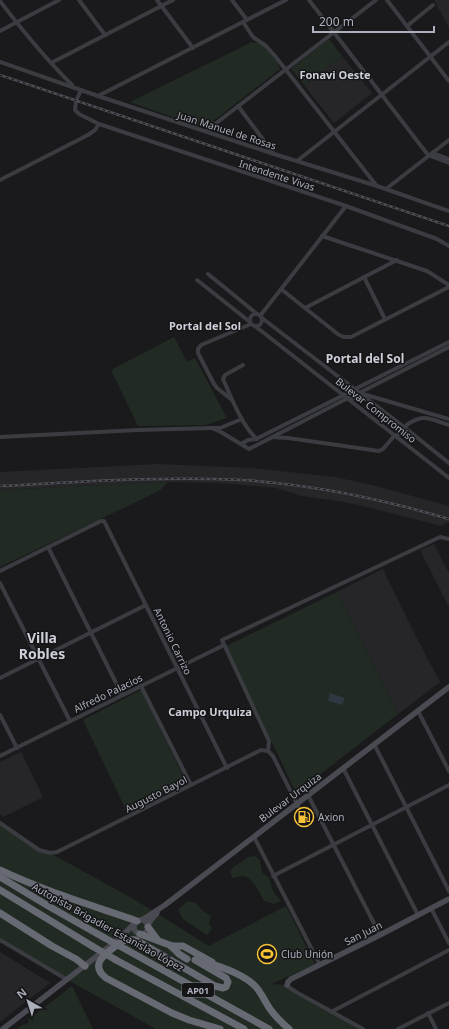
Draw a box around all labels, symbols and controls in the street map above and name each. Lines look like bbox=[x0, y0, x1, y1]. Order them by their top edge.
scale bar bbox=[313, 8, 434, 34]
text: 200 m bbox=[319, 13, 354, 30]
district label: Fonavi Oeste bbox=[299, 67, 371, 82]
street label: Juan Manuel de Rosas bbox=[175, 107, 278, 153]
street label: Intendente Vivas bbox=[237, 156, 317, 194]
district label: Portal del Sol bbox=[169, 318, 241, 333]
district label: Portal del Sol bbox=[326, 350, 404, 367]
street label: Bulevar Compromiso bbox=[333, 374, 419, 446]
street label: Antonio Carrizo bbox=[151, 605, 195, 677]
district label: Villa Robles bbox=[19, 628, 65, 663]
street label: Alfredo Palacios bbox=[71, 670, 145, 716]
district label: Campo Urquiza bbox=[168, 704, 252, 719]
street label: Bulevar Urquiza bbox=[256, 769, 324, 825]
street label: Augusto Bayol bbox=[123, 772, 189, 816]
fuel station icon: Axion bbox=[293, 806, 315, 828]
place label: Axion bbox=[318, 810, 345, 824]
street label: Autopista Brigadier Estanislao López bbox=[30, 879, 187, 975]
street label: San Juan bbox=[342, 918, 384, 948]
sports icon: Club Unión bbox=[256, 943, 278, 965]
place label: Club Unión bbox=[281, 947, 333, 961]
north arrow bbox=[8, 981, 48, 1021]
road number: AP01 bbox=[182, 983, 214, 997]
text: N bbox=[13, 984, 30, 1001]

